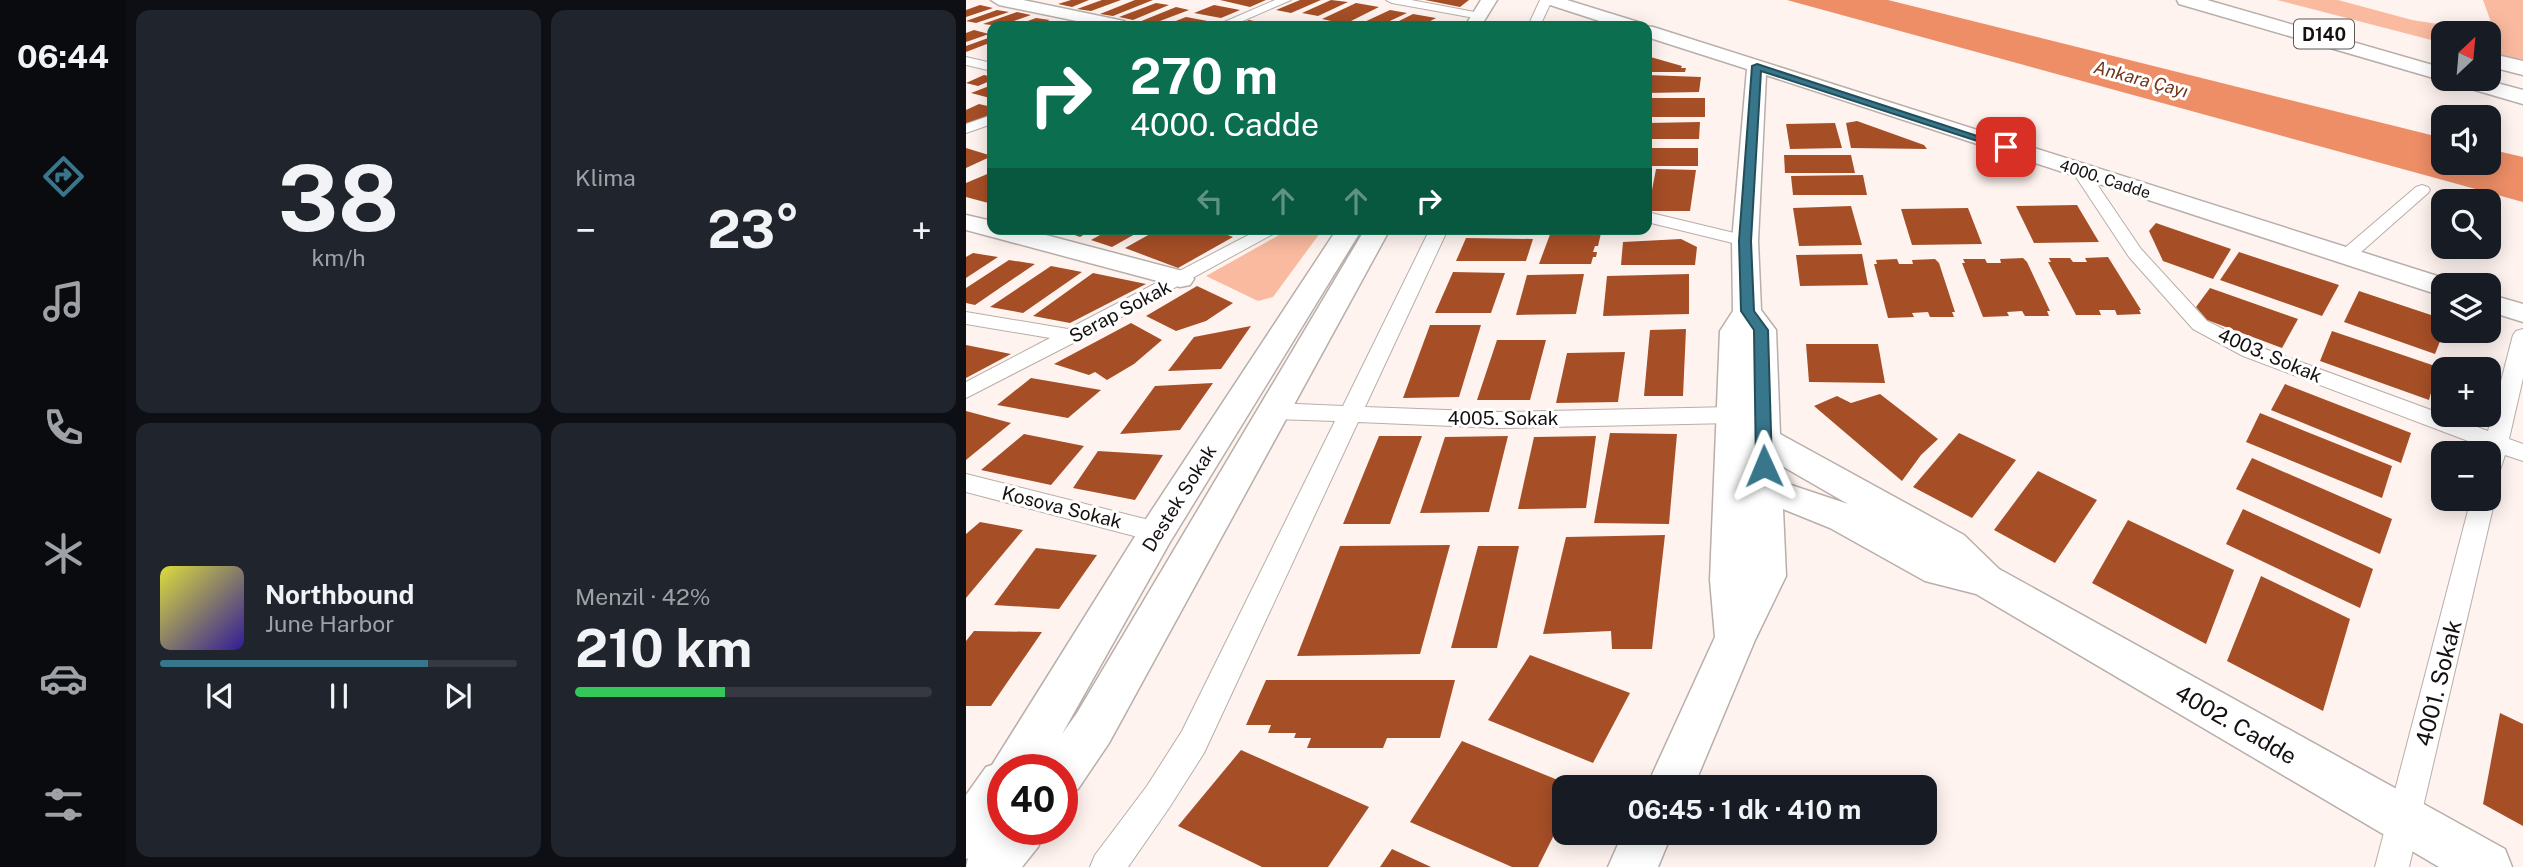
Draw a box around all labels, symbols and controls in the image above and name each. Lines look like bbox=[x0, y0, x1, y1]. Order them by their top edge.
road number: D140 bbox=[2294, 19, 2354, 48]
north arrow bbox=[2431, 21, 2501, 91]
map controls bbox=[2431, 21, 2501, 511]
text: 06:44 bbox=[17, 38, 109, 75]
text: 270 m bbox=[1130, 47, 1278, 105]
icon: right bbox=[1015, 49, 1106, 140]
water label: Ankara Çayı bbox=[2092, 56, 2190, 102]
button: sound bbox=[2431, 105, 2501, 175]
text: 4000. Cadde bbox=[1130, 106, 1319, 143]
pin bbox=[1976, 117, 2036, 177]
icon: arrive bbox=[1987, 128, 2025, 166]
text: 38 bbox=[278, 145, 399, 251]
icon: directions bbox=[39, 152, 88, 201]
street label: 4000. Cadde bbox=[2057, 155, 2153, 203]
text: Klima bbox=[575, 164, 636, 191]
icon: left bbox=[1191, 182, 1229, 220]
icon: ahead bbox=[1264, 182, 1302, 220]
icon: ahead bbox=[1337, 182, 1375, 220]
icon: right bbox=[1410, 182, 1448, 220]
button: search bbox=[2431, 189, 2501, 259]
text: 23° bbox=[707, 199, 800, 260]
text: − bbox=[575, 208, 596, 253]
text: + bbox=[911, 208, 932, 253]
text: km/h bbox=[311, 244, 366, 271]
button: layers bbox=[2431, 273, 2501, 343]
street label: Serap Sokak bbox=[1065, 275, 1175, 347]
icon: music bbox=[39, 277, 88, 326]
street label: 4003. Sokak bbox=[2215, 323, 2326, 387]
button: + bbox=[2431, 357, 2501, 427]
icon: phone bbox=[39, 403, 88, 452]
street label: 4005. Sokak bbox=[1447, 407, 1559, 429]
position arrow bbox=[1727, 429, 1801, 503]
street label: Destek Sokak bbox=[1137, 440, 1221, 555]
button: − bbox=[2431, 441, 2501, 511]
street label: Kosova Sokak bbox=[1000, 481, 1125, 533]
icon: climate bbox=[39, 529, 88, 578]
text: Northbound bbox=[265, 579, 414, 610]
text: Menzil · 42% bbox=[575, 583, 710, 610]
text: June Harbor bbox=[265, 610, 394, 637]
street label: 4001. Sokak bbox=[2409, 617, 2467, 749]
text: 210 km bbox=[575, 618, 752, 679]
icon: car bbox=[39, 654, 88, 703]
icon: previous bbox=[201, 677, 239, 715]
icon: pause bbox=[320, 677, 358, 715]
icon: next bbox=[439, 677, 477, 715]
street label: 4002. Cadde bbox=[2171, 678, 2301, 770]
speed limit sign: 40 bbox=[987, 754, 1078, 845]
icon: filters bbox=[39, 780, 88, 829]
text: 06:45 · 1 dk · 410 m bbox=[1628, 794, 1861, 825]

